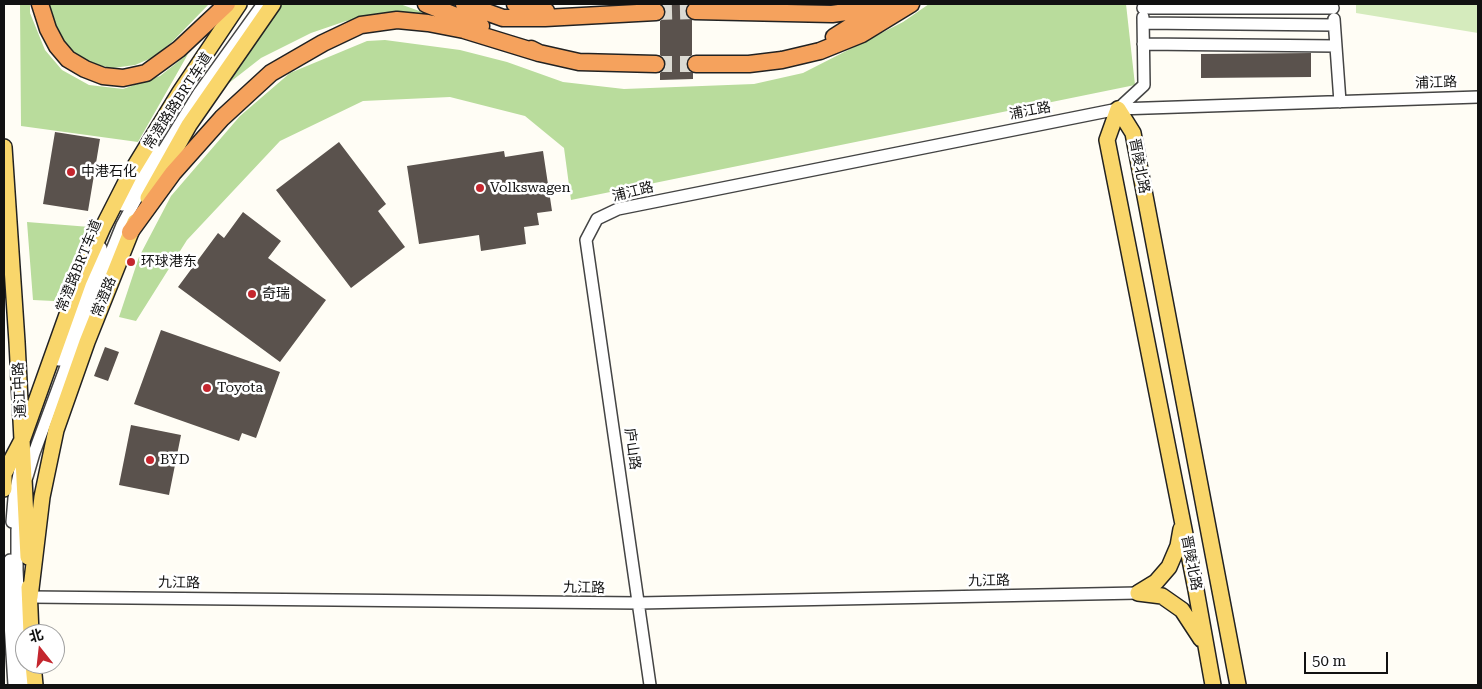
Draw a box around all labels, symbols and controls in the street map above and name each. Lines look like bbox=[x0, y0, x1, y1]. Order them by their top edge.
street label: 常澄路路BRT车道 bbox=[140, 49, 216, 153]
street label: 浦江路 bbox=[1415, 74, 1457, 92]
street label: 浦江路 bbox=[1008, 99, 1052, 123]
street label: 晋陵北路 bbox=[1125, 137, 1153, 195]
place label: 中港石化 bbox=[81, 164, 137, 180]
marker: 中港石化 bbox=[65, 166, 77, 178]
street label: 浦江路 bbox=[611, 179, 655, 205]
place label: Volkswagen bbox=[490, 180, 571, 196]
marker: Volkswagen bbox=[474, 182, 486, 194]
street label: 常澄路BRT车道 bbox=[53, 217, 105, 315]
place label: 环球港东 bbox=[141, 254, 197, 270]
marker: 环球港东 bbox=[125, 256, 137, 268]
street label: 常澄路 bbox=[88, 274, 120, 320]
place label: 奇瑞 bbox=[262, 286, 290, 302]
marker: 奇瑞 bbox=[246, 288, 258, 300]
street label: 通江中路 bbox=[10, 362, 30, 418]
place label: Toyota bbox=[217, 380, 263, 396]
marker: Toyota bbox=[201, 382, 213, 394]
street label: 庐山路 bbox=[621, 427, 643, 471]
place label: BYD bbox=[160, 452, 189, 468]
marker: BYD bbox=[144, 454, 156, 466]
street label: 晋陵北路 bbox=[1177, 534, 1205, 592]
street label: 九江路 bbox=[968, 572, 1010, 590]
street label: 九江路 bbox=[158, 574, 200, 592]
street label: 九江路 bbox=[563, 579, 605, 597]
north arrow bbox=[15, 624, 65, 674]
text: 北 bbox=[27, 626, 45, 645]
scale bar bbox=[1307, 642, 1391, 674]
text: 50 m bbox=[1312, 652, 1346, 670]

